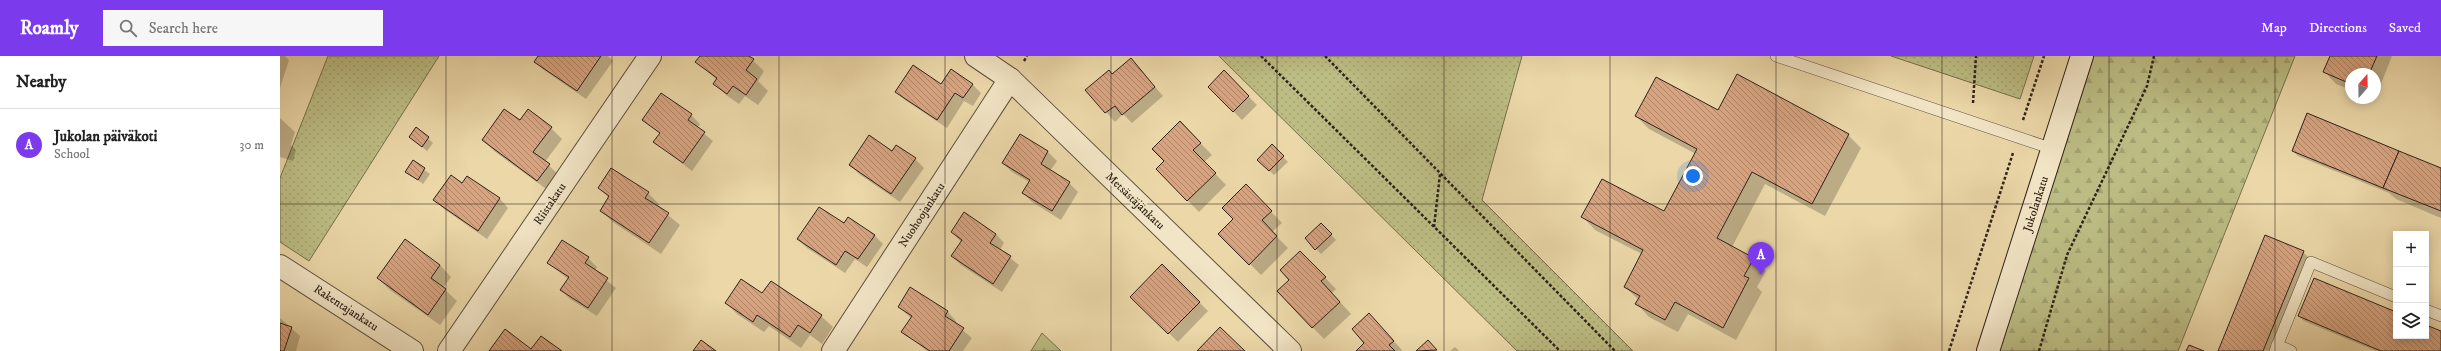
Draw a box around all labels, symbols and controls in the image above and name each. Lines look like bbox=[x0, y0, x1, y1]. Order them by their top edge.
search box bbox=[103, 10, 383, 46]
text: Roamly bbox=[20, 17, 79, 40]
icon: search bbox=[117, 17, 139, 39]
text: Search here bbox=[149, 19, 218, 38]
text: Map bbox=[2261, 19, 2287, 37]
text: Directions bbox=[2309, 19, 2367, 37]
text: Saved bbox=[2389, 19, 2421, 37]
north arrow bbox=[2345, 68, 2381, 104]
text: Nearby bbox=[16, 71, 66, 93]
text: Jukolan päiväkoti bbox=[54, 127, 157, 146]
text: A bbox=[25, 137, 33, 153]
text: 30 m bbox=[240, 137, 264, 153]
text: School bbox=[54, 146, 90, 162]
your location bbox=[1683, 166, 1703, 186]
street label: Metsästäjänkatu bbox=[1102, 169, 1168, 233]
street label: Jukolankatu bbox=[2020, 174, 2052, 235]
street label: Riistakatu bbox=[530, 180, 570, 228]
street label: Nuohoojankatu bbox=[896, 180, 949, 250]
map controls bbox=[2393, 231, 2429, 339]
button: + bbox=[2393, 231, 2429, 267]
pin: A bbox=[1748, 242, 1774, 275]
button: − bbox=[2393, 267, 2429, 303]
street label: Rakentajankatu bbox=[311, 282, 381, 335]
button: layers bbox=[2393, 303, 2429, 339]

